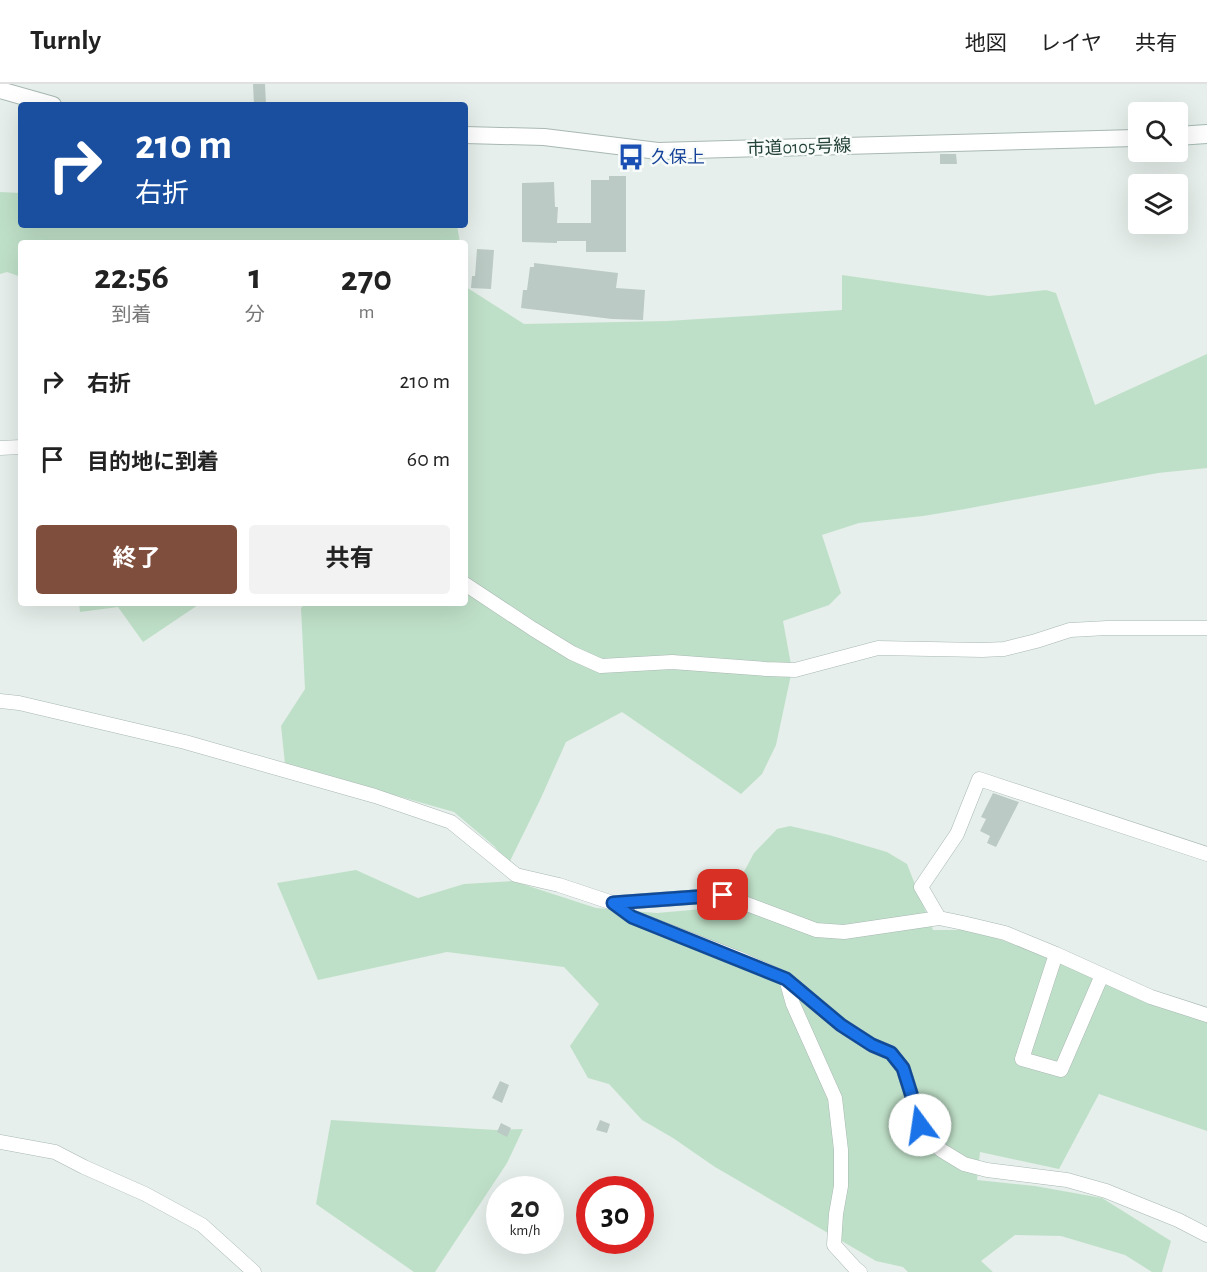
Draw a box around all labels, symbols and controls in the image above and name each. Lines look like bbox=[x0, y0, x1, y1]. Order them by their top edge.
text: Turnly bbox=[30, 27, 101, 55]
text: 地図 bbox=[965, 33, 1007, 54]
text: レイヤ bbox=[1040, 33, 1102, 54]
text: 共有 bbox=[1135, 33, 1177, 54]
map controls bbox=[1128, 102, 1188, 234]
button: search bbox=[1128, 102, 1188, 162]
text: 210 m bbox=[135, 124, 232, 166]
icon: right bbox=[36, 126, 114, 204]
street label: 市道0105号線 bbox=[746, 135, 852, 159]
bus stop icon: 久保上 bbox=[616, 142, 646, 172]
place label: 久保上 bbox=[651, 147, 705, 167]
button: layers bbox=[1128, 174, 1188, 234]
text: 右折 bbox=[135, 180, 189, 207]
text: 22:56 bbox=[94, 259, 169, 295]
text: 1 bbox=[248, 259, 261, 295]
text: 270 bbox=[341, 261, 392, 297]
text: m bbox=[358, 302, 374, 322]
text: 到着 bbox=[111, 305, 151, 325]
text: 分 bbox=[245, 305, 265, 325]
icon: right bbox=[36, 365, 69, 398]
text: 210 m bbox=[400, 370, 450, 392]
text: 右折 bbox=[87, 373, 131, 395]
icon: arrive bbox=[36, 443, 69, 476]
text: 60 m bbox=[407, 448, 450, 470]
text: 目的地に到着 bbox=[87, 451, 219, 473]
button: 終了 bbox=[36, 525, 237, 594]
button: 共有 bbox=[249, 525, 450, 594]
pin bbox=[697, 869, 748, 920]
icon: arrive bbox=[706, 878, 739, 911]
position arrow bbox=[888, 1093, 952, 1157]
speed limit sign: 30 bbox=[576, 1176, 654, 1254]
text: 20 bbox=[510, 1193, 540, 1223]
text: km/h bbox=[510, 1223, 540, 1238]

